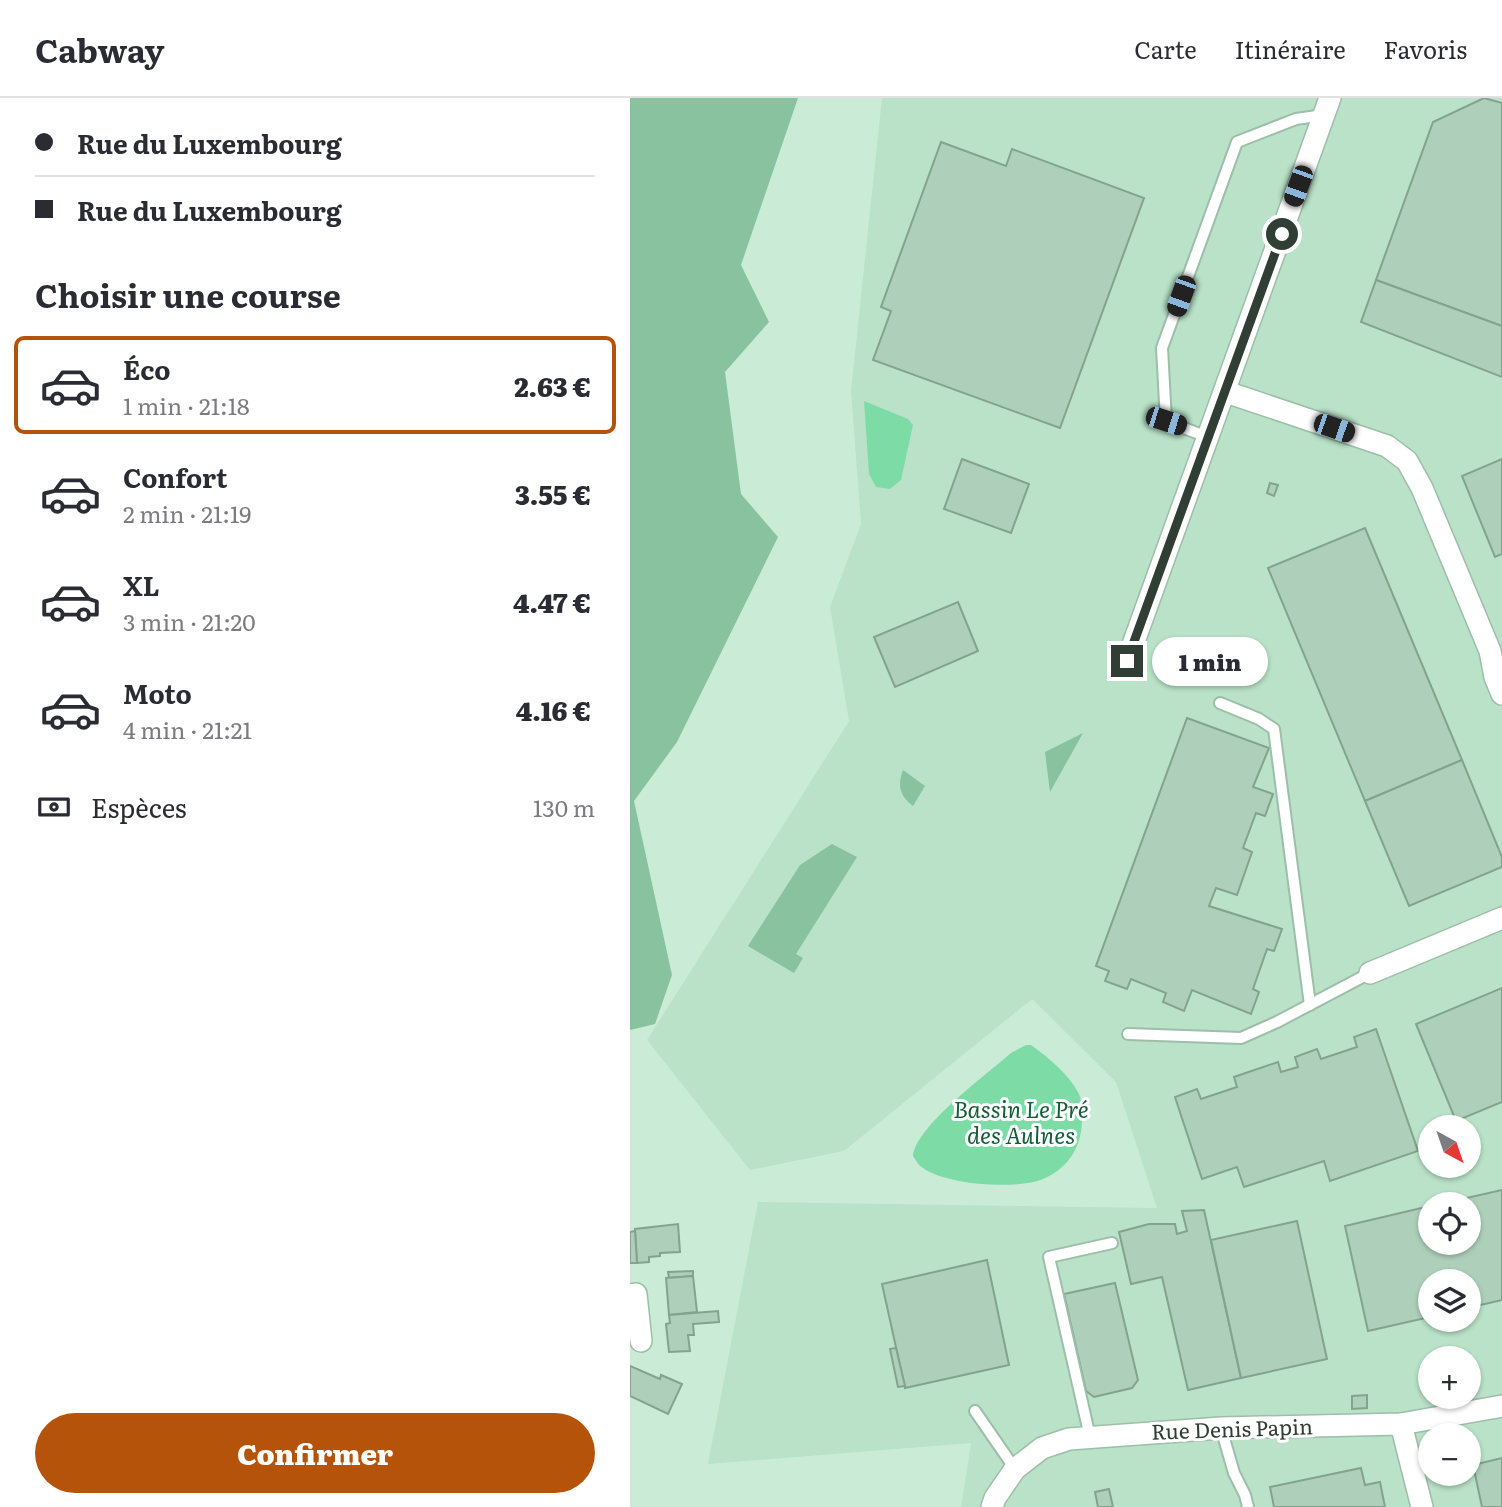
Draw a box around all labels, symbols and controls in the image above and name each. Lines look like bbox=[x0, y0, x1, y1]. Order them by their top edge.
text: Cabway bbox=[35, 24, 164, 73]
text: Carte bbox=[1134, 31, 1197, 66]
text: Itinéraire bbox=[1235, 31, 1346, 66]
text: Favoris bbox=[1384, 31, 1467, 66]
text: Rue du Luxembourg bbox=[77, 123, 342, 162]
car bbox=[1281, 163, 1316, 209]
text: Rue du Luxembourg bbox=[77, 190, 342, 229]
route start bbox=[1266, 218, 1298, 250]
text: Choisir une course bbox=[35, 270, 341, 318]
car bbox=[1164, 273, 1199, 319]
text: Éco bbox=[123, 349, 171, 388]
icon: car bbox=[39, 354, 102, 417]
text: 2.63 € bbox=[514, 366, 591, 405]
text: 1 min · 21:18 bbox=[123, 388, 250, 422]
car bbox=[1143, 405, 1190, 437]
car bbox=[1311, 411, 1358, 445]
text: Confort bbox=[123, 457, 227, 496]
icon: car bbox=[39, 462, 102, 525]
text: 3.55 € bbox=[515, 474, 591, 513]
text: 2 min · 21:19 bbox=[123, 496, 251, 530]
text: XL bbox=[123, 565, 160, 604]
icon: car bbox=[39, 570, 102, 633]
text: 4.47 € bbox=[513, 582, 591, 621]
text: 3 min · 21:20 bbox=[123, 604, 256, 638]
callout: 1 min bbox=[1152, 636, 1267, 686]
text: 1 min bbox=[1179, 644, 1241, 678]
route end bbox=[1111, 645, 1143, 677]
text: Moto bbox=[123, 673, 192, 712]
icon: car bbox=[39, 678, 102, 741]
text: 4.16 € bbox=[516, 690, 591, 729]
text: 4 min · 21:21 bbox=[123, 712, 252, 746]
text: Espèces bbox=[91, 787, 187, 826]
icon: cash bbox=[35, 788, 73, 826]
text: 130 m bbox=[533, 790, 595, 824]
water label: Bassin Le Pré des Aulnes bbox=[953, 1091, 1089, 1151]
north arrow bbox=[1418, 1115, 1480, 1178]
map controls bbox=[1418, 1115, 1481, 1486]
button: locate bbox=[1418, 1192, 1481, 1255]
button: layers bbox=[1418, 1269, 1481, 1332]
button: + bbox=[1418, 1346, 1481, 1409]
street label: Rue Denis Papin bbox=[1151, 1409, 1313, 1446]
button: Confirmer bbox=[35, 1413, 595, 1493]
button: − bbox=[1418, 1423, 1481, 1486]

